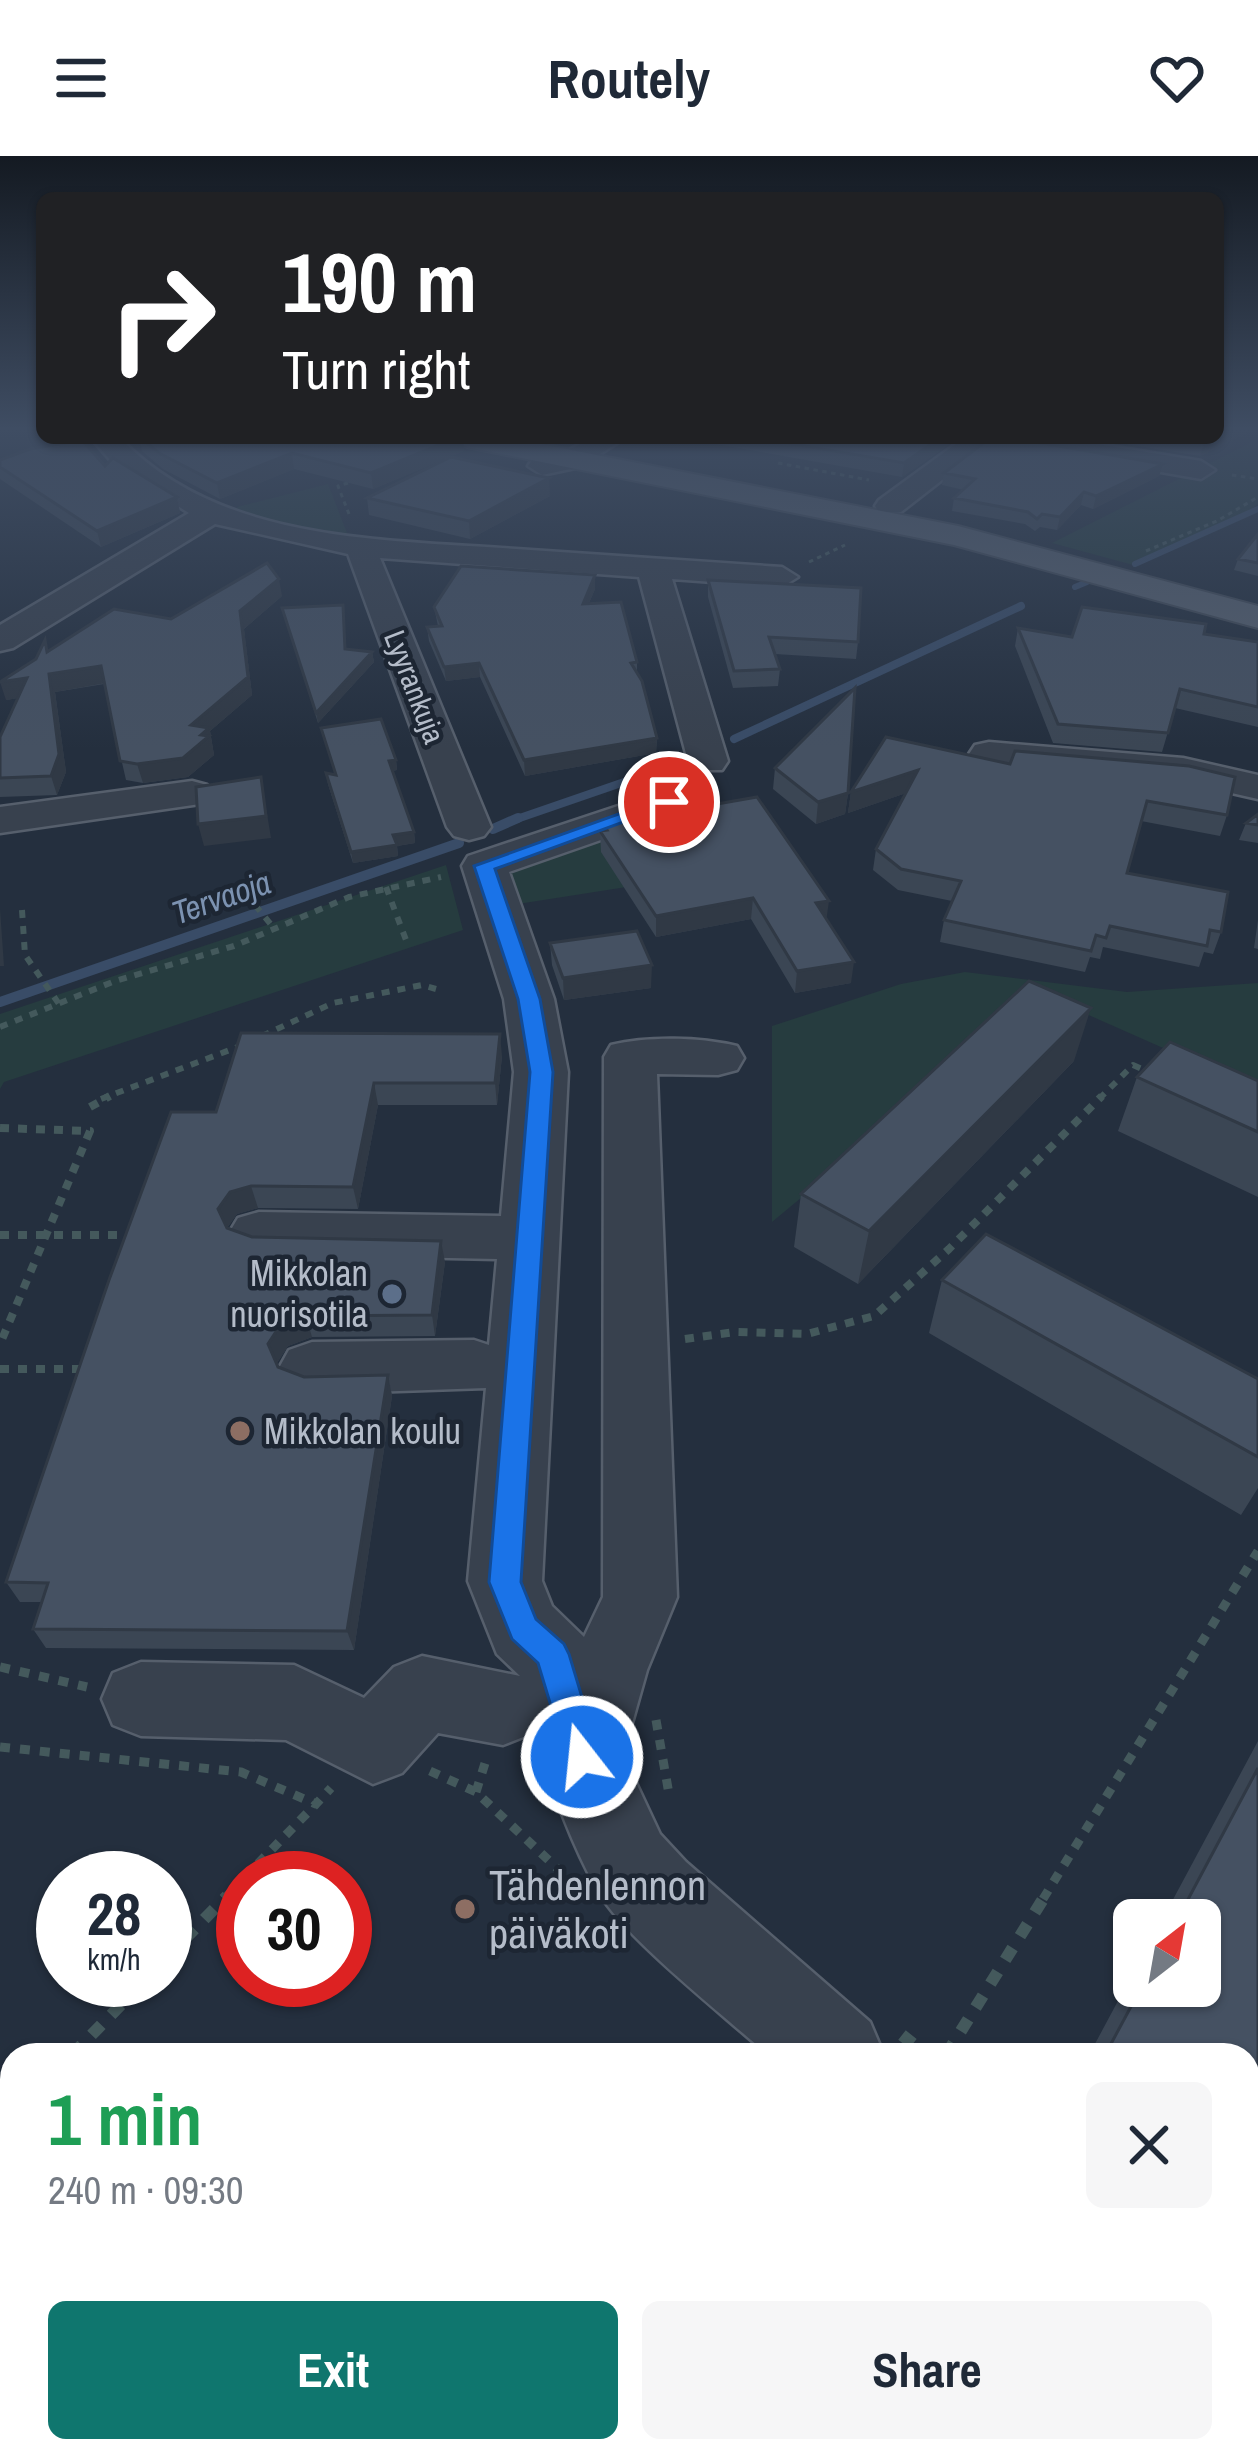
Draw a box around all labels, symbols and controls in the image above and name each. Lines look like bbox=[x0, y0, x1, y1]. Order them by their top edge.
text: Routely bbox=[548, 42, 710, 115]
icon: menu bbox=[48, 45, 114, 111]
icon: heart bbox=[1144, 45, 1210, 111]
text: 190 m bbox=[282, 225, 477, 338]
icon: right bbox=[84, 240, 240, 396]
text: Turn right bbox=[282, 333, 470, 406]
street label: Lyyrankuja bbox=[375, 624, 455, 749]
pin bbox=[618, 751, 720, 853]
icon: arrive bbox=[636, 769, 702, 835]
water label: Tervaoja bbox=[166, 860, 276, 934]
place label: Mikkolan nuorisotila bbox=[230, 1249, 368, 1338]
marker: Mikkolan nuorisotila bbox=[379, 1281, 405, 1307]
place label: Mikkolan koulu bbox=[264, 1407, 461, 1455]
marker: Mikkolan koulu bbox=[227, 1418, 253, 1444]
position arrow bbox=[519, 1694, 645, 1820]
speed limit sign: 30 bbox=[216, 1851, 372, 2007]
place label: Tähdenlennon päiväkoti bbox=[489, 1857, 706, 1961]
text: 28 bbox=[87, 1873, 141, 1954]
marker: Tähdenlennon päiväkoti bbox=[452, 1896, 478, 1922]
north arrow bbox=[1113, 1899, 1221, 2007]
map controls bbox=[1113, 1899, 1221, 2007]
text: km/h bbox=[87, 1939, 141, 1979]
text: 1 min bbox=[48, 2070, 202, 2167]
button: close bbox=[1086, 2082, 1212, 2208]
text: 240 m · 09:30 bbox=[48, 2164, 244, 2216]
button: Exit bbox=[48, 2301, 618, 2439]
button: Share bbox=[642, 2301, 1212, 2439]

